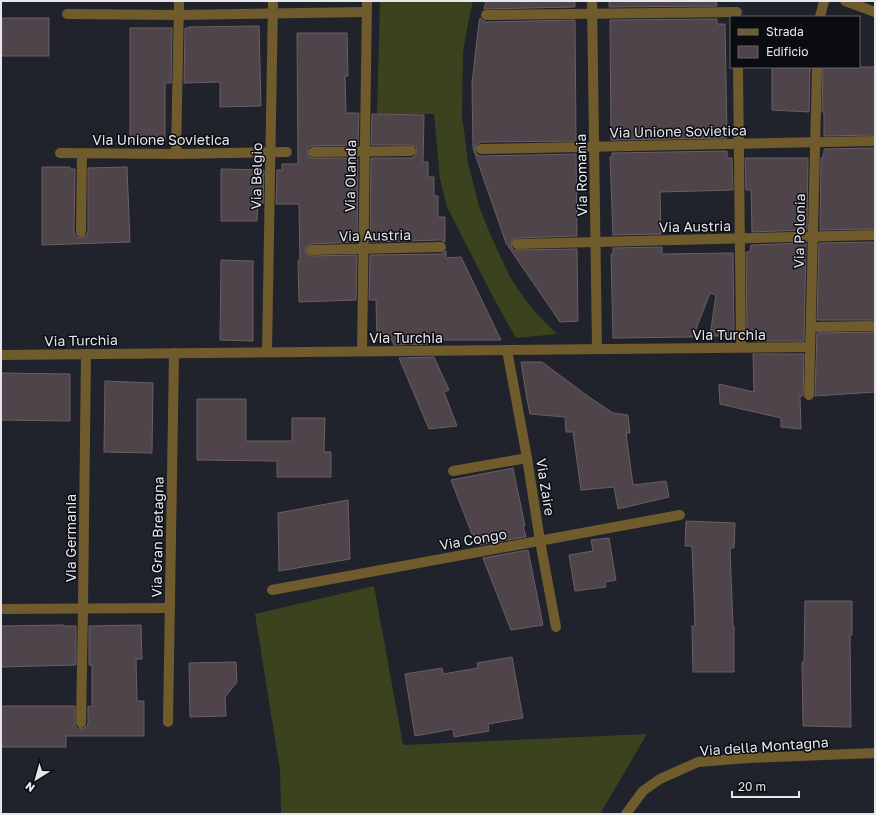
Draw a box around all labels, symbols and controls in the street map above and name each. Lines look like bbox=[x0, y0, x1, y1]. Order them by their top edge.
legend bbox=[730, 16, 860, 68]
text: Strada bbox=[766, 24, 804, 39]
text: Edificio bbox=[766, 44, 808, 59]
street label: Via Unione Sovietica bbox=[609, 121, 747, 141]
street label: Via Unione Sovietica bbox=[92, 131, 230, 148]
street label: Via Romania bbox=[572, 133, 590, 217]
street label: Via Olanda bbox=[341, 140, 359, 212]
street label: Via Belgio bbox=[247, 142, 265, 210]
street label: Via Polonia bbox=[790, 193, 808, 269]
street label: Via Austria bbox=[659, 217, 731, 235]
street label: Via Austria bbox=[339, 226, 411, 244]
street label: Via Turchia bbox=[692, 326, 766, 343]
street label: Via Turchia bbox=[369, 329, 443, 346]
street label: Via Turchia bbox=[44, 331, 118, 349]
street label: Via Zaire bbox=[533, 457, 559, 517]
street label: Via Gran Bretagna bbox=[147, 476, 167, 598]
street label: Via Germania bbox=[62, 494, 79, 582]
street label: Via Congo bbox=[438, 525, 508, 553]
street label: Via della Montagna bbox=[699, 733, 829, 759]
north arrow bbox=[16, 759, 56, 799]
scale bar bbox=[732, 773, 799, 799]
text: 20 m bbox=[738, 779, 766, 794]
text: N bbox=[22, 780, 37, 795]

